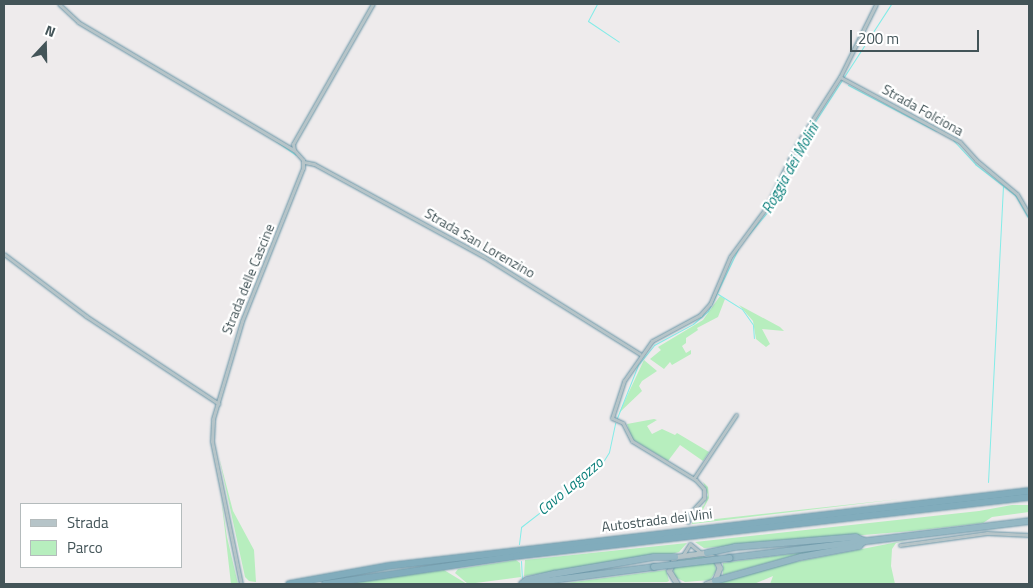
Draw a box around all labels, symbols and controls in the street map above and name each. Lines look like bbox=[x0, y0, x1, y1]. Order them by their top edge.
text: N bbox=[42, 19, 59, 42]
north arrow bbox=[20, 20, 70, 70]
scale bar bbox=[853, 20, 982, 52]
text: 200 m bbox=[858, 27, 899, 50]
street label: Strada Folciona bbox=[879, 81, 967, 139]
water label: Roggia dei Molini bbox=[758, 120, 822, 216]
street label: Strada San Lorenzino bbox=[422, 205, 538, 281]
street label: Strada delle Cascine bbox=[218, 221, 278, 337]
water label: Cavo Lagozzo bbox=[533, 453, 607, 519]
legend bbox=[20, 503, 182, 568]
street label: Autostrada dei Vini bbox=[601, 505, 713, 535]
text: Strada bbox=[67, 511, 108, 534]
text: Parco bbox=[67, 536, 103, 559]

